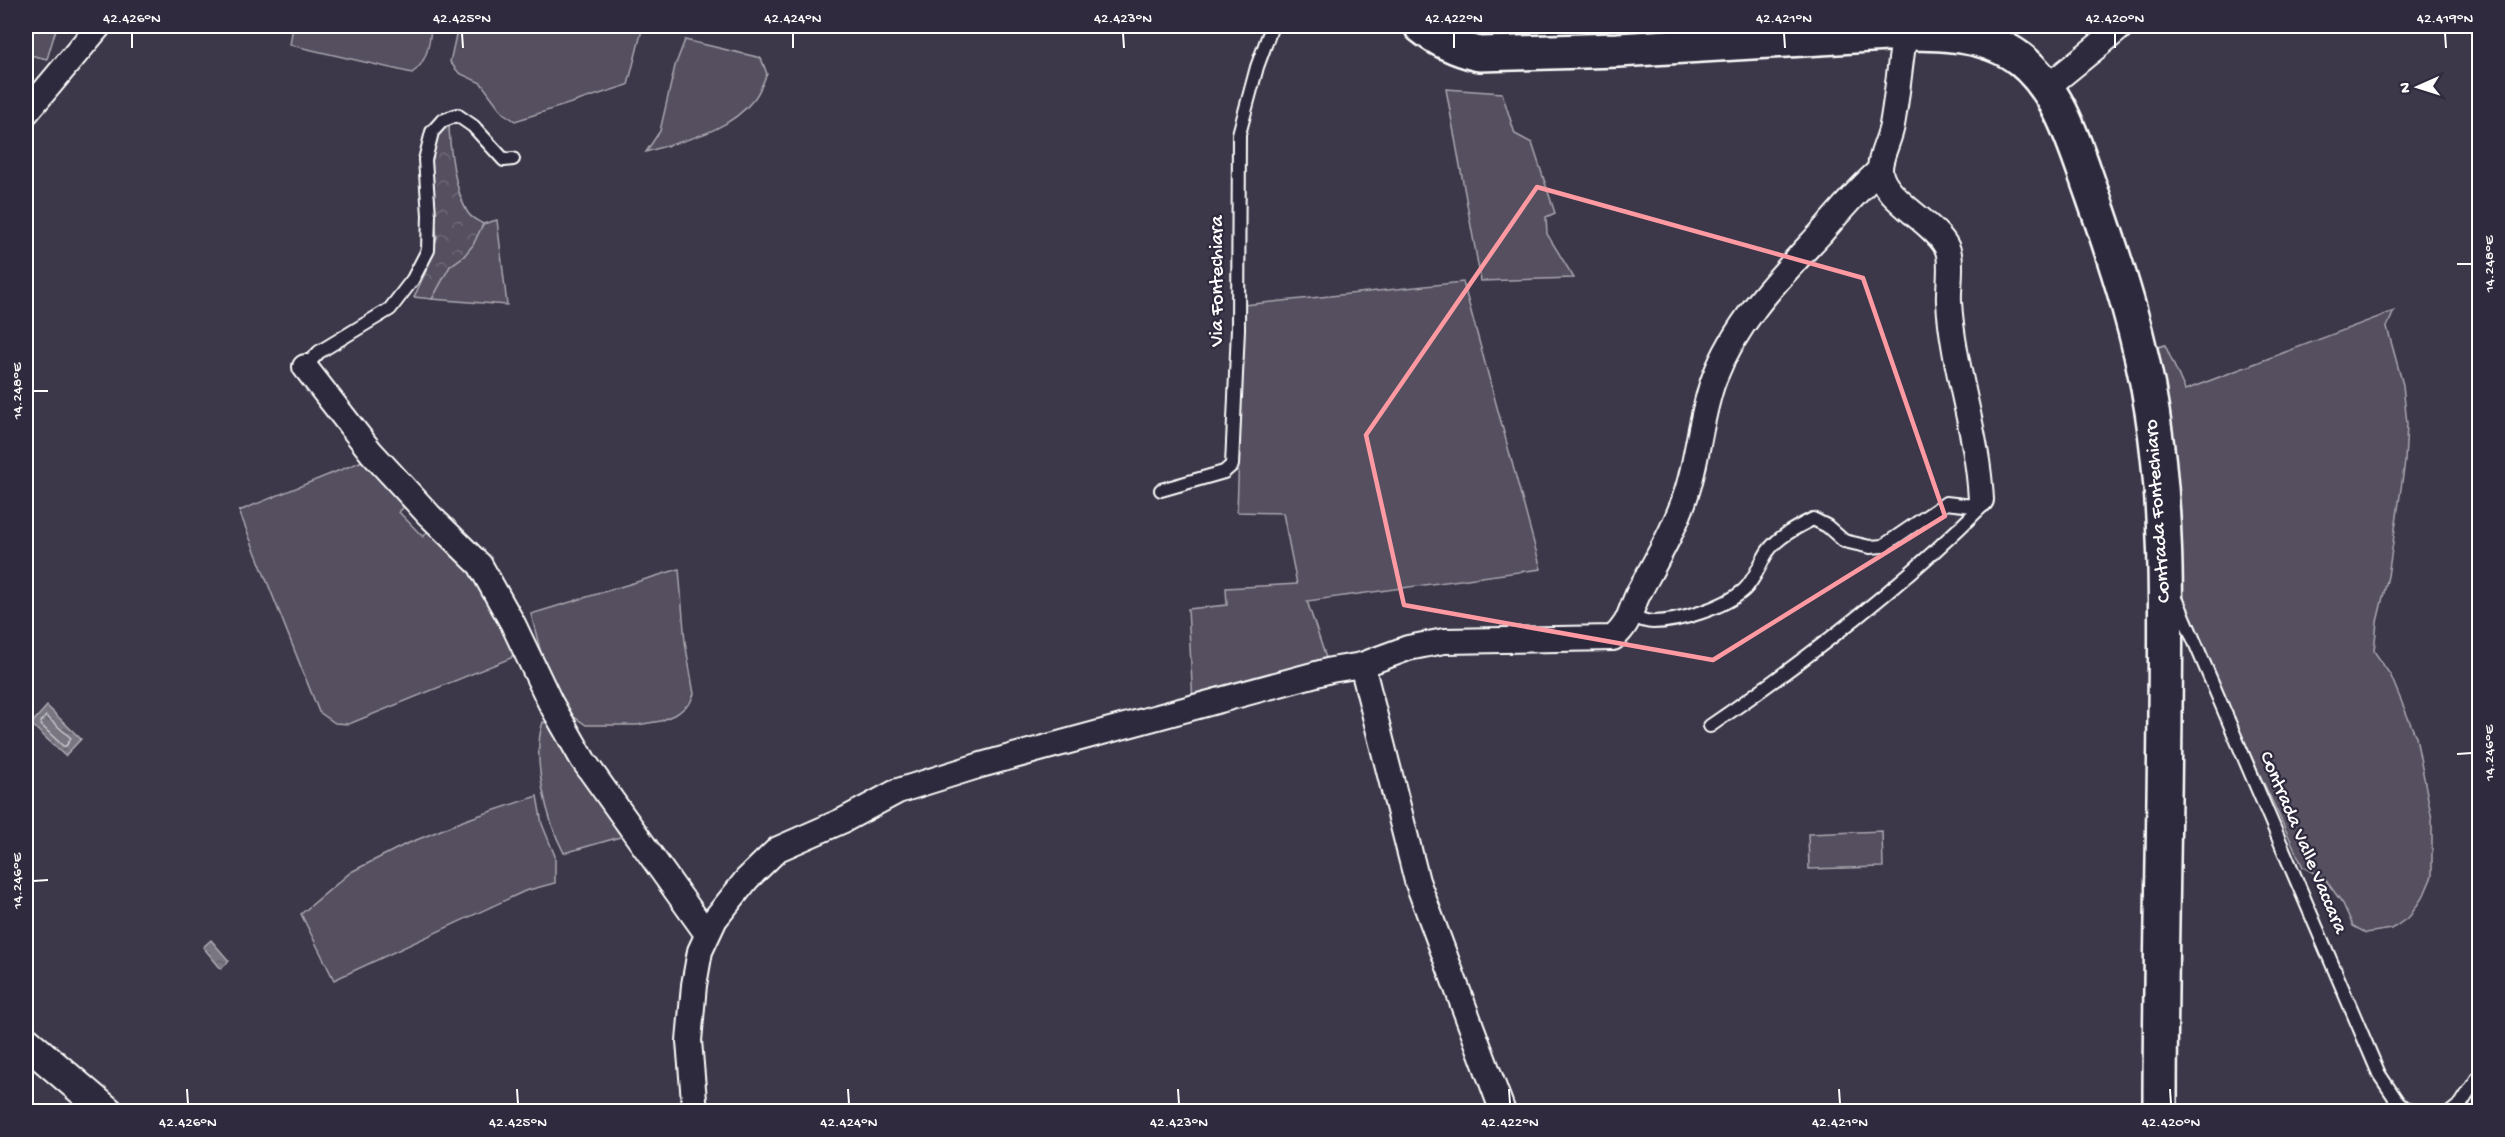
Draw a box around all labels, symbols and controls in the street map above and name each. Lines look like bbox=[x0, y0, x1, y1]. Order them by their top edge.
text: 42.426°N bbox=[103, 10, 161, 28]
text: 42.425°N bbox=[433, 10, 491, 28]
text: 42.424°N bbox=[764, 10, 822, 28]
text: 42.423°N bbox=[1094, 10, 1152, 28]
text: 42.422°N bbox=[1425, 10, 1483, 28]
text: 42.421°N bbox=[1756, 10, 1812, 28]
text: 42.420°N bbox=[2086, 10, 2145, 28]
text: 42.419°N bbox=[2417, 10, 2473, 28]
north arrow bbox=[2388, 57, 2448, 117]
text: N bbox=[2397, 81, 2416, 93]
street label: Via Fontechiara bbox=[1207, 215, 1230, 348]
text: 14.248°E bbox=[2481, 235, 2499, 293]
text: 14.248°E bbox=[9, 362, 27, 420]
street label: Contrada Fontechiaro bbox=[2141, 419, 2177, 603]
text: 14.246°E bbox=[2481, 724, 2499, 782]
street label: Contrada Valle Vaccara bbox=[2253, 748, 2351, 938]
text: 14.246°E bbox=[9, 852, 27, 910]
text: 42.426°N bbox=[159, 1114, 217, 1132]
text: 42.425°N bbox=[489, 1114, 547, 1132]
text: 42.424°N bbox=[820, 1114, 878, 1132]
text: 42.423°N bbox=[1150, 1114, 1208, 1132]
text: 42.422°N bbox=[1481, 1114, 1539, 1132]
text: 42.421°N bbox=[1812, 1114, 1868, 1132]
text: 42.420°N bbox=[2142, 1114, 2201, 1132]

